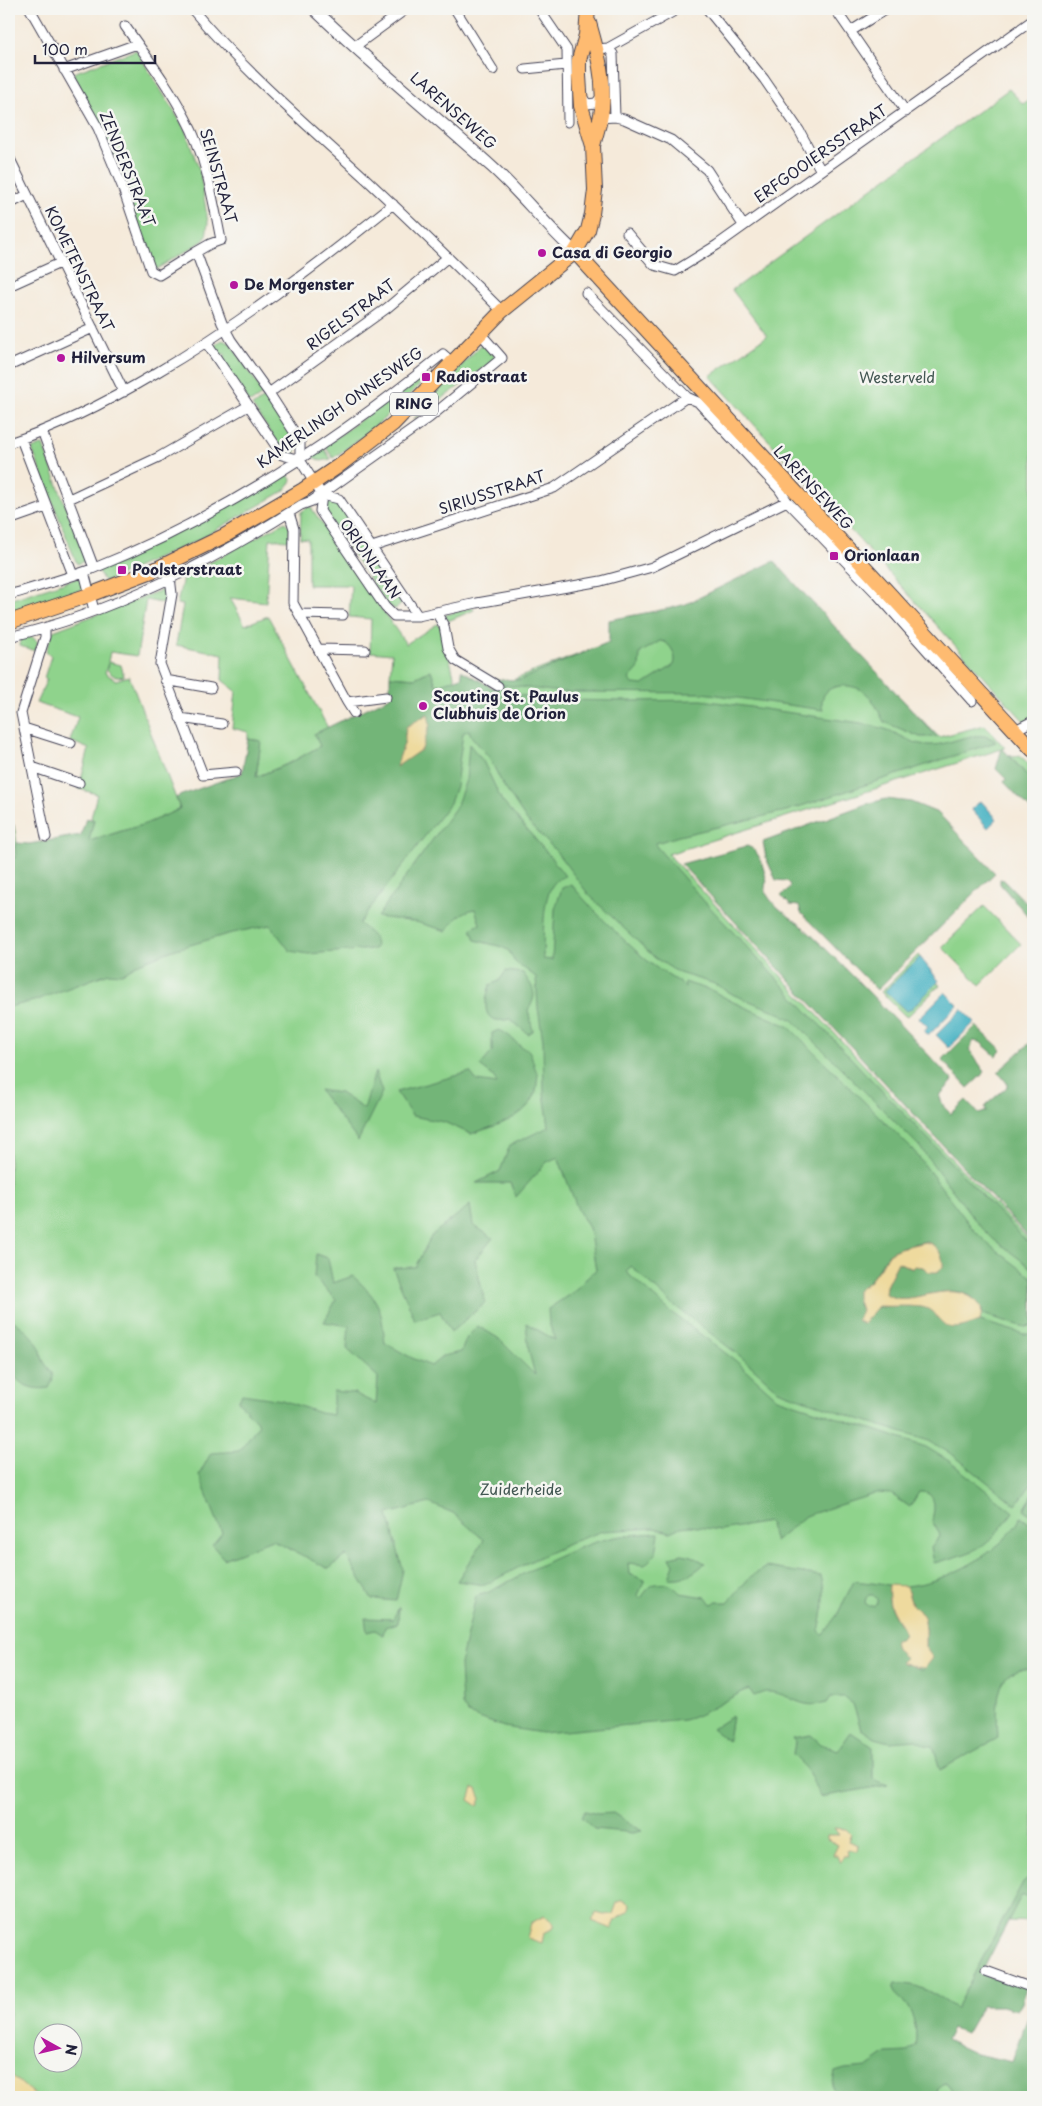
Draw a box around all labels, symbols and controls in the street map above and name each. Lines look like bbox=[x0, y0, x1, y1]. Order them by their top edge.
scale bar bbox=[35, 32, 155, 64]
text: 100 m bbox=[42, 37, 88, 60]
street label: LARENSEWEG bbox=[406, 66, 502, 154]
street label: ERFGOOIERSSTRAAT bbox=[749, 98, 892, 207]
street label: ZENDERSTRAAT bbox=[95, 107, 162, 230]
street label: SEINSTRAAT bbox=[195, 125, 244, 227]
street label: KOMETENSTRAAT bbox=[40, 202, 121, 336]
place label: Casa di Georgio bbox=[552, 240, 672, 263]
marker: Casa di Georgio bbox=[536, 247, 548, 259]
place label: De Morgenster bbox=[244, 272, 355, 295]
street label: RIGELSTRAAT bbox=[301, 272, 400, 355]
marker: De Morgenster bbox=[228, 279, 240, 291]
street label: KAMERLINGH ONNESWEG bbox=[251, 341, 427, 473]
place label: Hilversum bbox=[71, 345, 146, 368]
marker: Hilversum bbox=[55, 352, 67, 364]
place label: Radiostraat bbox=[436, 364, 528, 387]
park label: Westerveld bbox=[859, 365, 935, 388]
marker: Radiostraat bbox=[420, 371, 432, 383]
road number: RING bbox=[390, 392, 438, 416]
street label: LARENSEWEG bbox=[769, 440, 859, 534]
street label: SIRIUSSTRAAT bbox=[435, 463, 548, 520]
street label: ORIONLAAN bbox=[335, 513, 407, 603]
place label: Orionlaan bbox=[844, 543, 920, 566]
marker: Orionlaan bbox=[828, 550, 840, 562]
place label: Poolsterstraat bbox=[132, 557, 242, 580]
marker: Poolsterstraat bbox=[116, 564, 128, 576]
place label: Scouting St. Paulus Clubhuis de Orion bbox=[433, 684, 579, 724]
marker: Scouting St. Paulus Clubhuis de Orion bbox=[417, 700, 429, 712]
park label: Zuiderheide bbox=[480, 1477, 562, 1500]
north arrow bbox=[32, 2024, 82, 2074]
text: N bbox=[60, 2043, 83, 2057]

